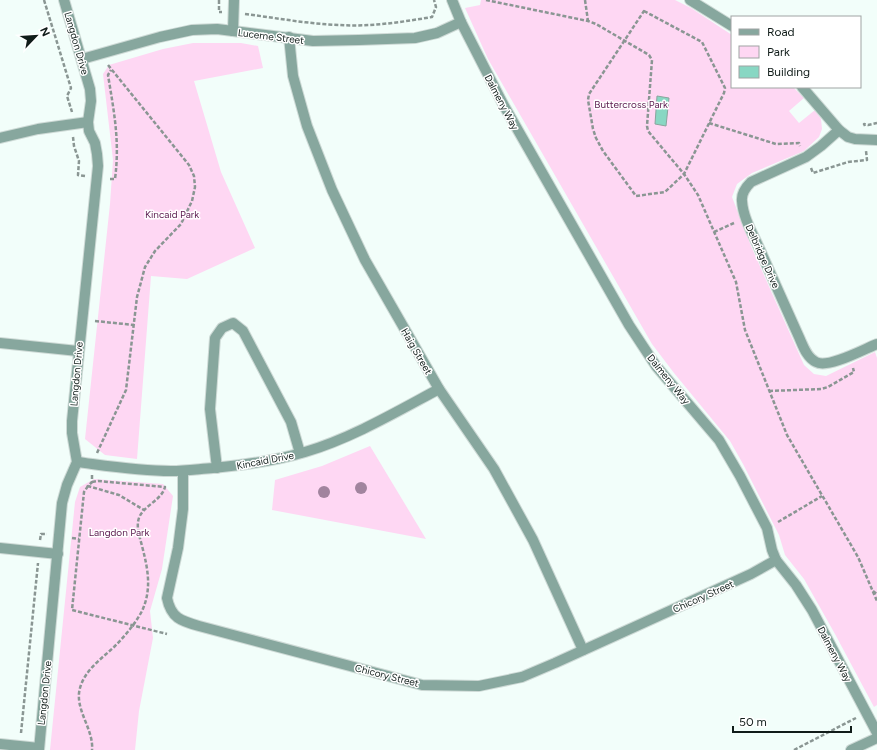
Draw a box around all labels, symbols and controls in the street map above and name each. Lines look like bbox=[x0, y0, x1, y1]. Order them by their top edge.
street label: Langdon Drive bbox=[61, 10, 92, 76]
north arrow bbox=[16, 16, 56, 56]
legend bbox=[731, 16, 861, 88]
text: N bbox=[37, 25, 52, 39]
text: Road bbox=[767, 25, 795, 39]
street label: Lucerne Street bbox=[237, 26, 305, 47]
text: Park bbox=[767, 45, 790, 59]
text: Building bbox=[767, 65, 810, 79]
street label: Dalmeny Way bbox=[482, 72, 522, 133]
park label: Buttercross Park bbox=[594, 98, 668, 111]
park label: Kincaid Park bbox=[145, 208, 199, 221]
street label: Delbridge Drive bbox=[743, 222, 783, 291]
street label: Haig Street bbox=[398, 326, 435, 377]
street label: Langdon Drive bbox=[67, 341, 86, 407]
street label: Dalmeny Way bbox=[644, 352, 693, 408]
street label: Kincaid Drive bbox=[235, 448, 295, 472]
park label: Langdon Park bbox=[89, 526, 149, 539]
street label: Chicory Street bbox=[671, 577, 736, 616]
street label: Dalmeny Way bbox=[815, 624, 855, 685]
street label: Langdon Drive bbox=[35, 660, 54, 726]
street label: Chicory Street bbox=[354, 661, 420, 690]
scale bar bbox=[733, 708, 851, 734]
text: 50 m bbox=[739, 715, 767, 729]

